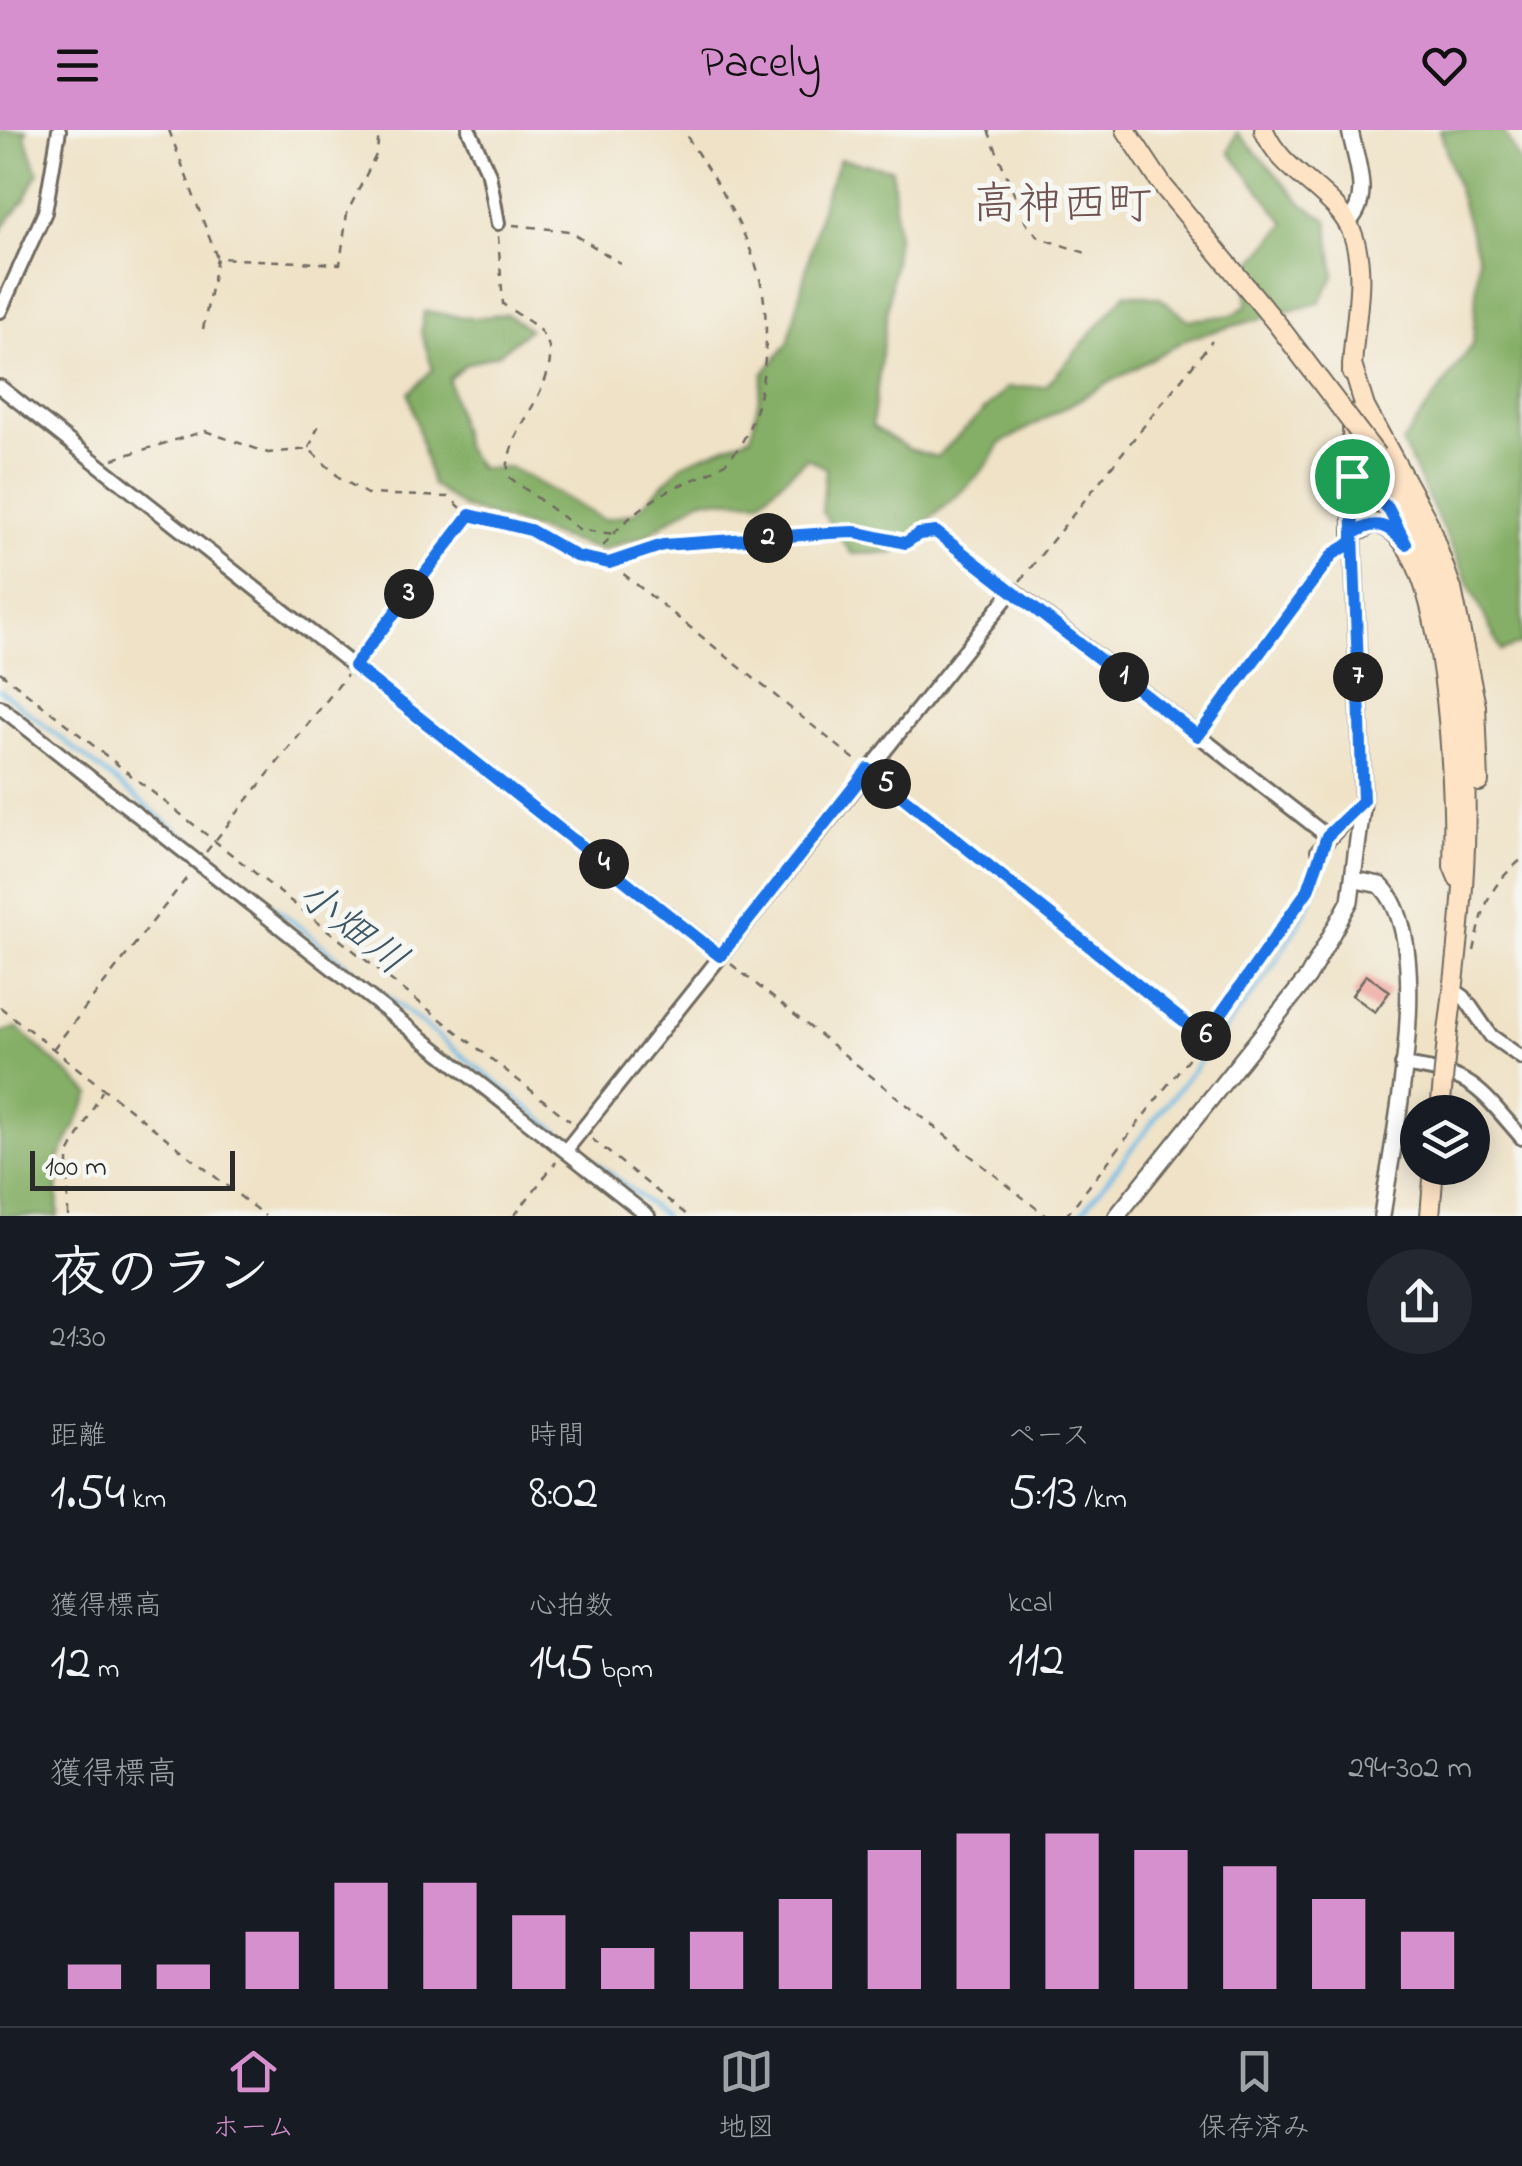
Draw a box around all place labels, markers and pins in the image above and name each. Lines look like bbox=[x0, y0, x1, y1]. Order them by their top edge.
pin bbox=[1310, 434, 1395, 519]
pin: 2 bbox=[743, 513, 793, 563]
pin: 3 bbox=[384, 569, 434, 619]
pin: 1 bbox=[1099, 652, 1149, 702]
pin: 7 bbox=[1333, 652, 1383, 702]
pin: 5 bbox=[861, 759, 911, 809]
pin: 4 bbox=[579, 839, 629, 889]
pin: 6 bbox=[1181, 1011, 1231, 1061]

